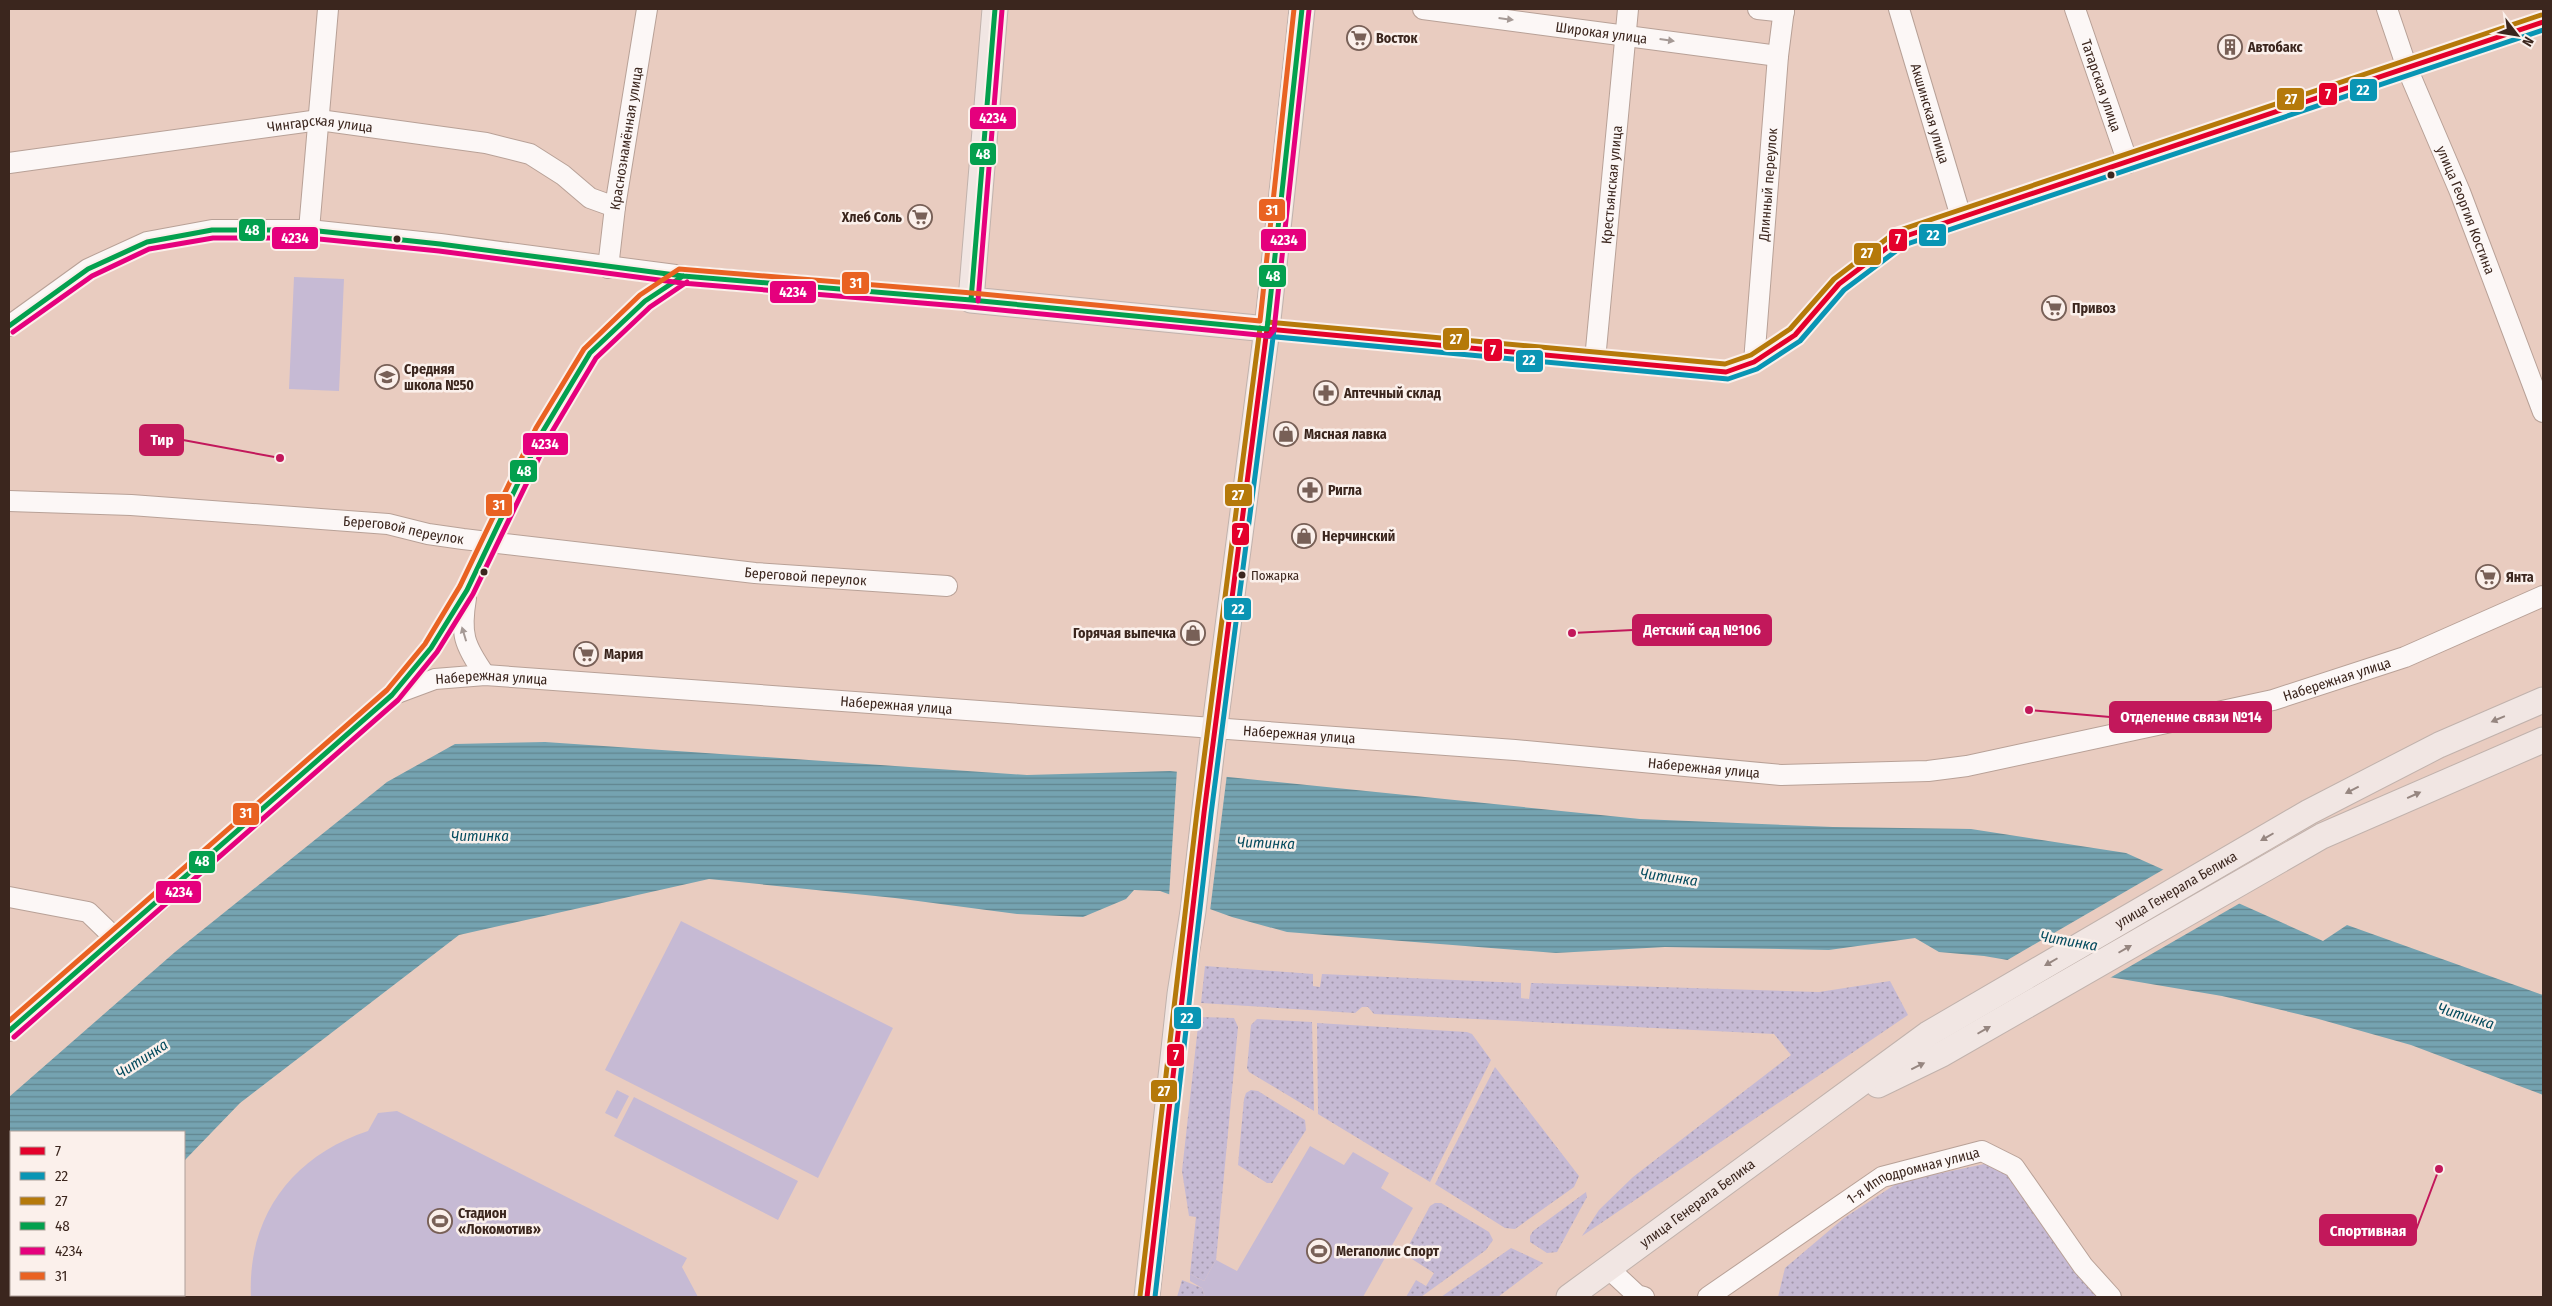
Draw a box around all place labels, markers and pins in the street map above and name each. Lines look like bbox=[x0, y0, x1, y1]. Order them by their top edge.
supermarket icon: Восток bbox=[1346, 25, 1372, 51]
place label: Восток bbox=[1376, 30, 1419, 47]
building icon: Автобакс bbox=[2217, 34, 2243, 60]
place label: Автобакс bbox=[2247, 39, 2304, 56]
unlabelled marker bbox=[2106, 170, 2116, 180]
supermarket icon: Хлеб Соль bbox=[907, 204, 933, 230]
place label: Хлеб Соль bbox=[841, 209, 902, 226]
unlabelled marker bbox=[392, 234, 402, 244]
supermarket icon: Привоз bbox=[2041, 295, 2067, 321]
place label: Привоз bbox=[2072, 300, 2116, 317]
place label: Средняя школа №50 bbox=[404, 361, 474, 394]
school or university icon: Средняя школа №50 bbox=[374, 364, 400, 390]
pharmacy icon: Аптечный склад bbox=[1313, 380, 1339, 406]
place label: Аптечный склад bbox=[1343, 385, 1441, 402]
shop icon: Мясная лавка bbox=[1273, 421, 1299, 447]
callout: Тир bbox=[140, 425, 183, 455]
place label: Мясная лавка bbox=[1304, 426, 1387, 443]
pharmacy icon: Ригла bbox=[1297, 477, 1323, 503]
place label: Ригла bbox=[1328, 482, 1362, 499]
shop icon: Нерчинский bbox=[1291, 523, 1317, 549]
place label: Нерчинский bbox=[1322, 528, 1395, 545]
supermarket icon: Янта bbox=[2475, 564, 2501, 590]
unlabelled marker bbox=[479, 567, 489, 577]
place label: Пожарка bbox=[1251, 568, 1299, 583]
place label: Янта bbox=[2506, 569, 2534, 586]
marker: Пожарка bbox=[1237, 570, 1247, 580]
callout: Детский сад №106 bbox=[1633, 615, 1771, 645]
shop icon: Горячая выпечка bbox=[1180, 620, 1206, 646]
place label: Горячая выпечка bbox=[1073, 625, 1176, 642]
supermarket icon: Мария bbox=[573, 641, 599, 667]
place label: Мария bbox=[604, 646, 643, 663]
callout: Отделение связи №14 bbox=[2110, 702, 2271, 732]
place label: Стадион «Локомотив» bbox=[458, 1205, 541, 1238]
sports icon: Стадион «Локомотив» bbox=[427, 1208, 453, 1234]
callout: Спортивная bbox=[2320, 1215, 2416, 1245]
sports icon: Мегаполис Спорт bbox=[1306, 1238, 1332, 1264]
place label: Мегаполис Спорт bbox=[1336, 1243, 1440, 1260]

